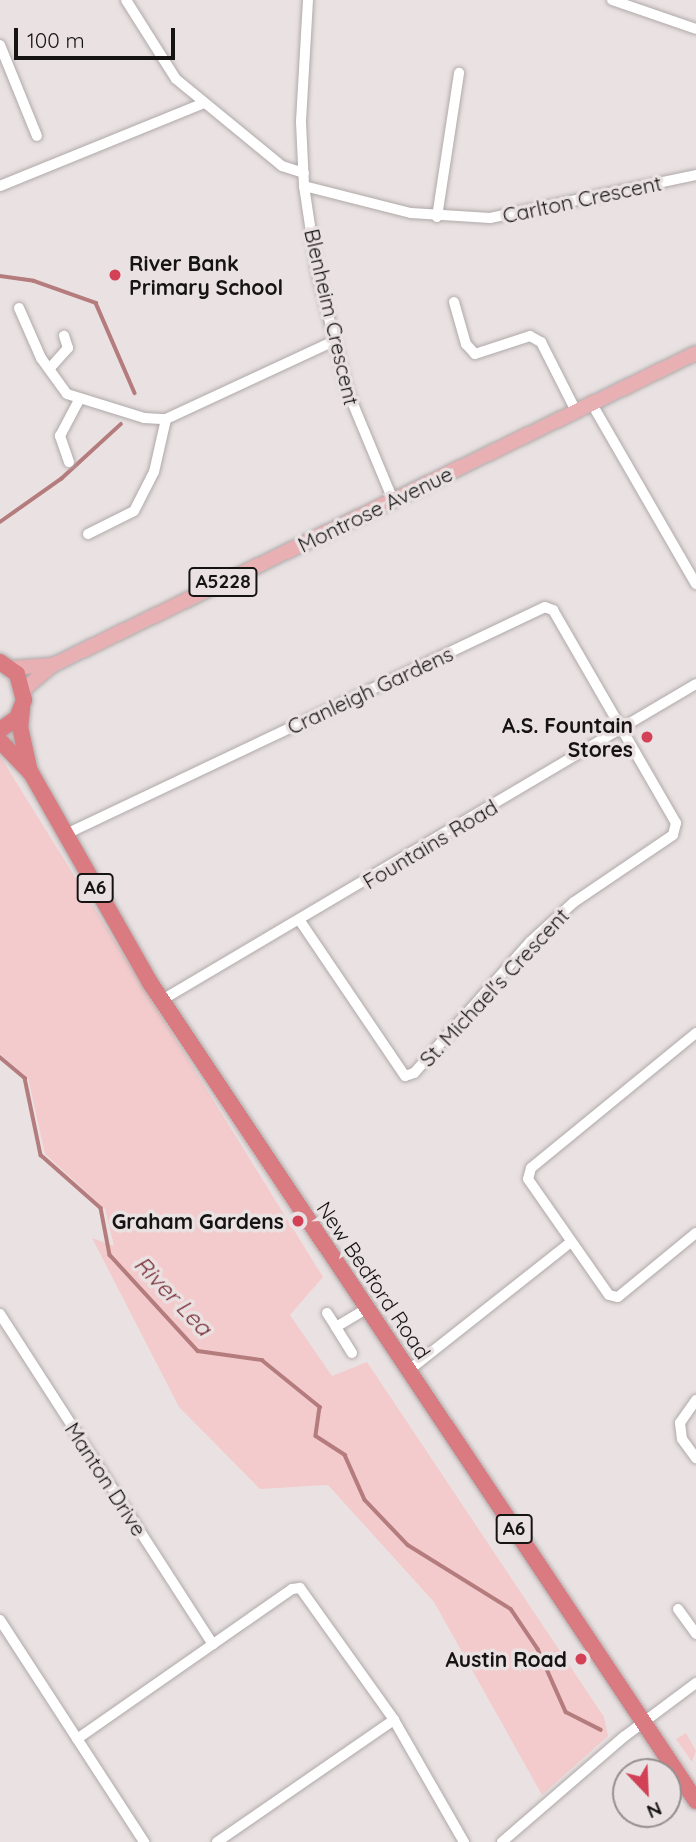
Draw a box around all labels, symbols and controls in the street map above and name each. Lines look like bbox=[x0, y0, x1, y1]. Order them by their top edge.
scale bar bbox=[18, 14, 178, 58]
text: 100 m bbox=[27, 27, 85, 53]
street label: Carlton Crescent bbox=[500, 170, 664, 228]
street label: Blenheim Crescent bbox=[299, 226, 365, 408]
place label: River Bank Primary School bbox=[129, 250, 283, 300]
marker: River Bank Primary School bbox=[107, 267, 123, 283]
street label: Montrose Avenue bbox=[294, 461, 456, 557]
road number: A5228 bbox=[188, 566, 258, 597]
street label: Cranleigh Gardens bbox=[283, 641, 457, 739]
place label: A.S. Fountain Stores bbox=[502, 712, 633, 762]
marker: A.S. Fountain Stores bbox=[639, 729, 655, 745]
street label: Fountains Road bbox=[358, 794, 502, 894]
road number: A6 bbox=[76, 873, 114, 904]
street label: St. Michael's Crescent bbox=[414, 903, 574, 1071]
street label: New Bedford Road bbox=[312, 1196, 436, 1364]
place label: Graham Gardens bbox=[112, 1208, 284, 1234]
marker: Graham Gardens bbox=[290, 1213, 306, 1229]
water label: River Lea bbox=[128, 1251, 218, 1341]
street label: Manton Drive bbox=[60, 1417, 152, 1541]
road number: A6 bbox=[495, 1513, 533, 1544]
place label: Austin Road bbox=[446, 1646, 567, 1672]
marker: Austin Road bbox=[573, 1651, 589, 1667]
north arrow bbox=[612, 1758, 682, 1828]
text: N bbox=[643, 1797, 666, 1824]

